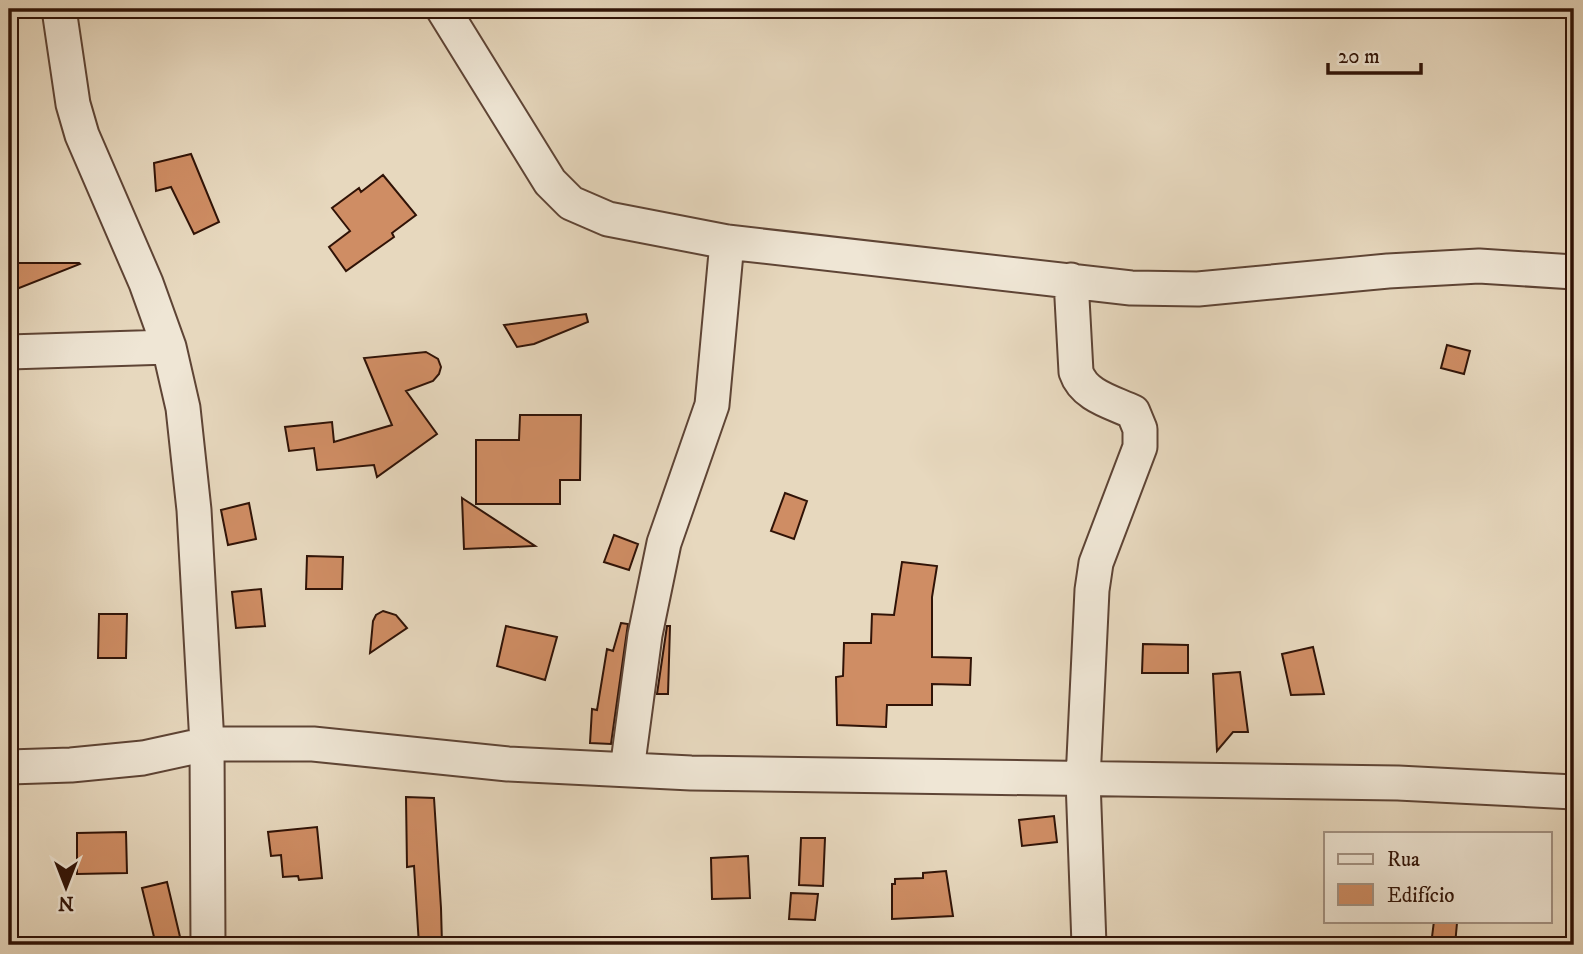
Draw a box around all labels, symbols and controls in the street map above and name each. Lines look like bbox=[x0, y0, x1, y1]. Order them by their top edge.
scale bar bbox=[1328, 32, 1420, 76]
text: 20 m bbox=[1338, 44, 1380, 70]
legend bbox=[1324, 832, 1552, 922]
text: Rua bbox=[1387, 847, 1420, 873]
north arrow bbox=[32, 852, 102, 922]
text: Edifício bbox=[1387, 883, 1455, 909]
text: N bbox=[58, 891, 74, 914]

